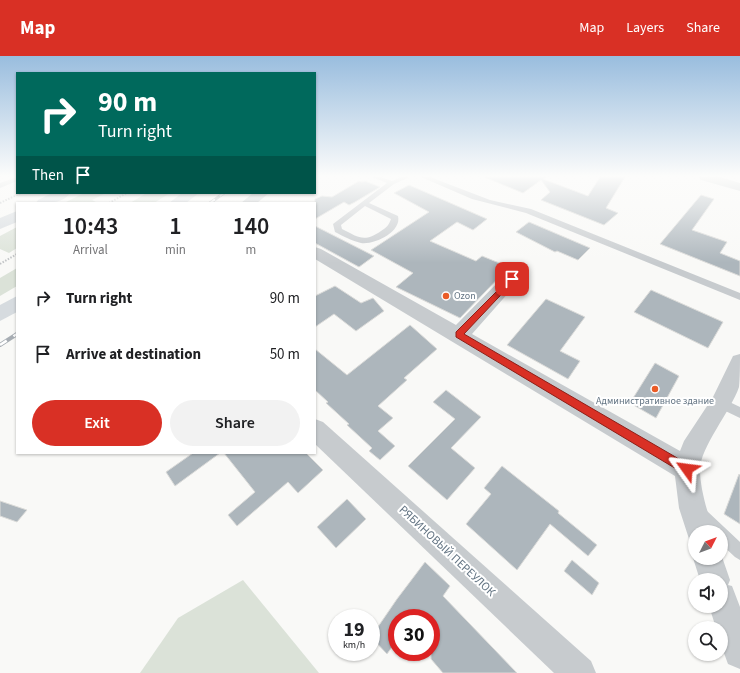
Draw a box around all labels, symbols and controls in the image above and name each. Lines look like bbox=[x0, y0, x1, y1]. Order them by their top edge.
text: Map bbox=[20, 15, 55, 42]
text: Map bbox=[579, 18, 604, 38]
text: Layers bbox=[626, 18, 664, 38]
text: Share bbox=[686, 18, 720, 38]
text: 90 m bbox=[98, 82, 157, 122]
icon: right bbox=[32, 88, 84, 140]
text: Turn right bbox=[98, 119, 172, 144]
icon: arrive bbox=[72, 164, 94, 186]
text: Then bbox=[32, 165, 64, 186]
text: 10:43 bbox=[63, 209, 118, 244]
text: 1 bbox=[169, 209, 182, 244]
text: 140 bbox=[233, 209, 269, 244]
text: Arrival bbox=[73, 241, 108, 259]
text: min bbox=[165, 241, 186, 259]
text: m bbox=[246, 241, 256, 259]
pin bbox=[495, 262, 529, 296]
icon: arrive bbox=[501, 268, 523, 290]
icon: right bbox=[32, 287, 54, 309]
text: Turn right bbox=[66, 288, 132, 309]
text: 90 m bbox=[270, 288, 300, 309]
place label: Ozon bbox=[454, 289, 476, 303]
marker: Ozon bbox=[441, 291, 451, 301]
icon: arrive bbox=[32, 343, 54, 365]
text: Arrive at destination bbox=[66, 344, 201, 365]
text: 50 m bbox=[270, 344, 300, 365]
marker: Административное здание bbox=[650, 384, 660, 394]
place label: Административное здание bbox=[596, 394, 714, 408]
button: Exit bbox=[32, 400, 162, 446]
button: Share bbox=[170, 400, 300, 446]
position arrow bbox=[666, 448, 708, 490]
street label: РЯБИНОВЫЙ ПЕРЕУЛОК bbox=[395, 502, 499, 600]
north arrow bbox=[688, 525, 728, 565]
map controls bbox=[688, 525, 728, 661]
button: sound bbox=[688, 573, 728, 613]
speed limit sign: 30 bbox=[388, 609, 440, 661]
text: 19 bbox=[343, 616, 365, 644]
button: search bbox=[688, 621, 728, 661]
text: km/h bbox=[343, 638, 365, 652]

